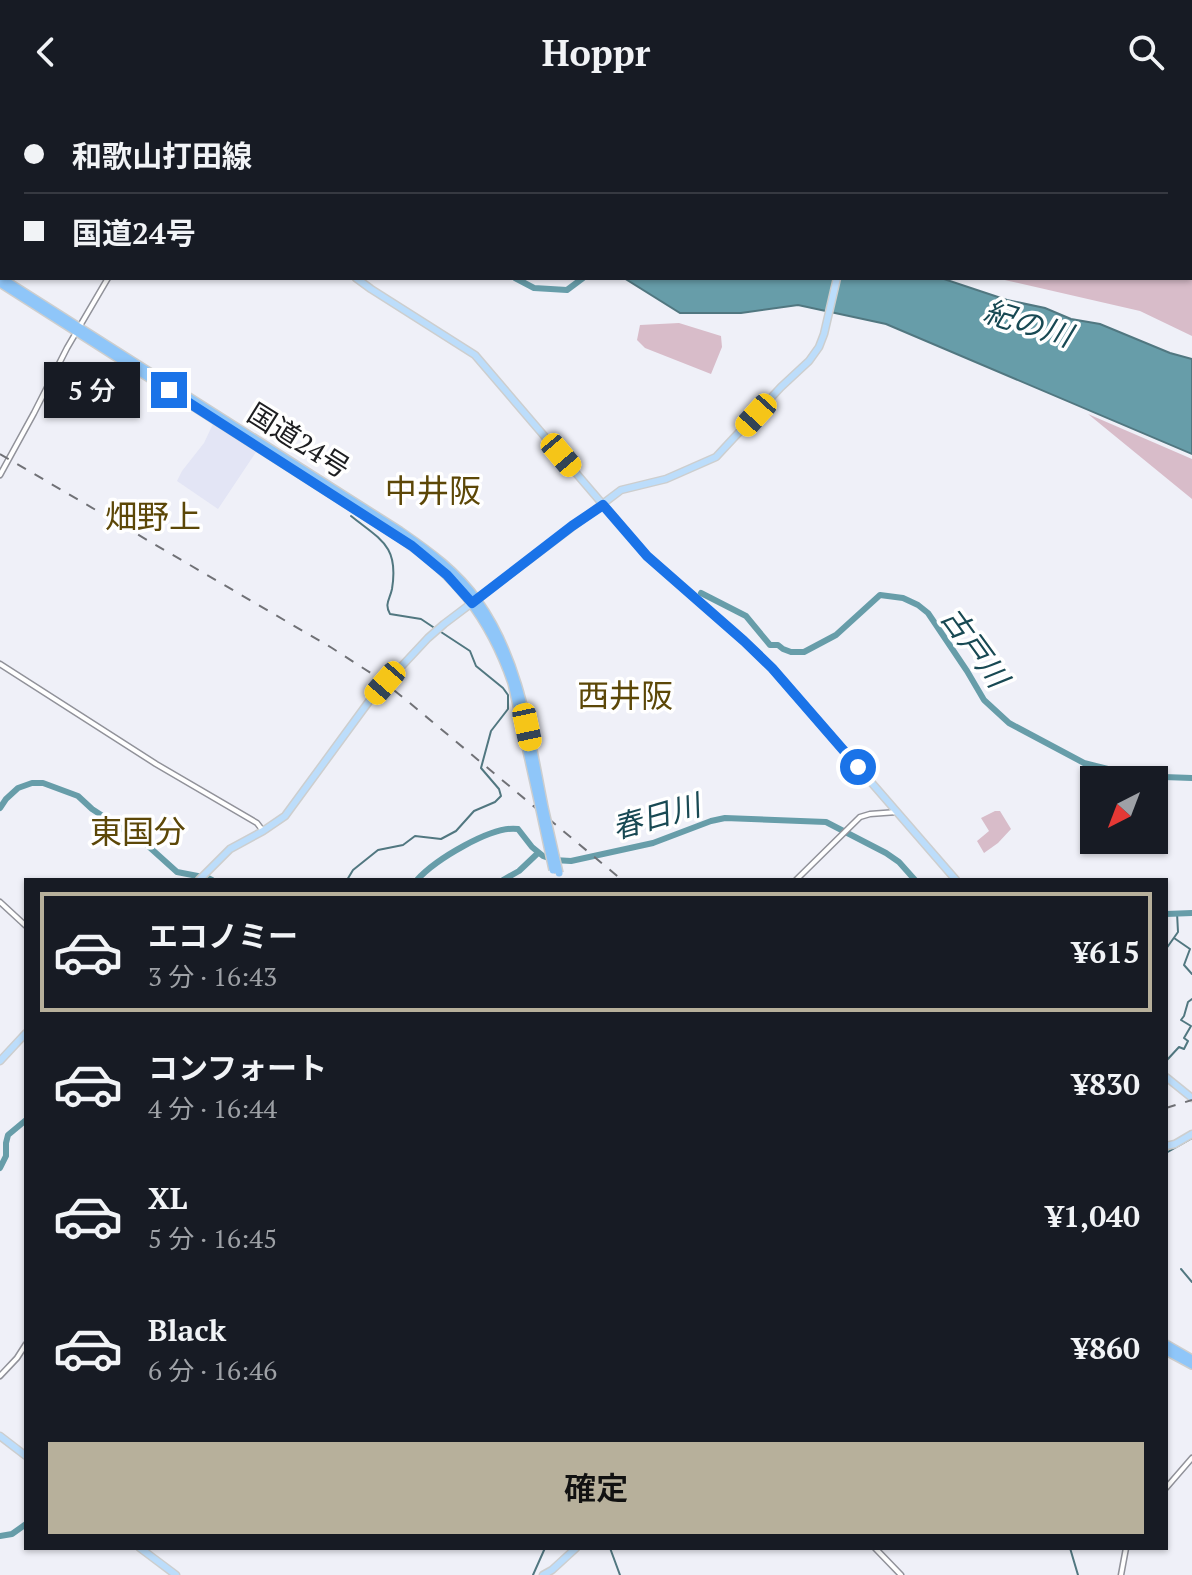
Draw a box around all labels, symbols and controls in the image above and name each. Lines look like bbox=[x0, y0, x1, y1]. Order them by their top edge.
text: Hoppr bbox=[542, 29, 650, 76]
icon: back bbox=[24, 30, 68, 74]
icon: search bbox=[1124, 30, 1168, 74]
text: 和歌山打田線 bbox=[72, 136, 252, 176]
text: 国道24号 bbox=[72, 213, 196, 253]
water label: 紀の川 bbox=[979, 291, 1080, 356]
callout: 5 分 bbox=[45, 362, 141, 418]
route end bbox=[151, 372, 187, 408]
text: 5 分 bbox=[68, 373, 116, 407]
car bbox=[731, 389, 781, 441]
street label: 国道24号 bbox=[241, 394, 357, 486]
car bbox=[536, 429, 586, 481]
district label: 中井阪 bbox=[385, 469, 481, 511]
district label: 畑野上 bbox=[105, 495, 201, 537]
water label: 古戸川 bbox=[932, 599, 1019, 698]
car bbox=[360, 657, 410, 709]
district label: 西井阪 bbox=[577, 674, 673, 716]
car bbox=[510, 701, 544, 753]
route start bbox=[840, 749, 876, 785]
north arrow bbox=[1080, 766, 1168, 854]
map controls bbox=[1080, 766, 1168, 854]
water label: 春日川 bbox=[607, 784, 708, 848]
district label: 東国分 bbox=[90, 810, 186, 852]
icon: car bbox=[52, 916, 124, 988]
text: エコノミー bbox=[148, 916, 298, 956]
text: ¥615 bbox=[1072, 932, 1140, 972]
text: 3 分 · 16:43 bbox=[148, 959, 277, 993]
icon: car bbox=[52, 1048, 124, 1120]
text: コンフォート bbox=[148, 1048, 327, 1088]
text: ¥830 bbox=[1072, 1064, 1140, 1104]
text: 4 分 · 16:44 bbox=[148, 1091, 277, 1125]
text: XL bbox=[148, 1178, 187, 1218]
icon: car bbox=[52, 1180, 124, 1252]
text: ¥1,040 bbox=[1046, 1196, 1140, 1236]
text: 5 分 · 16:45 bbox=[148, 1221, 277, 1255]
text: Black bbox=[148, 1310, 226, 1350]
icon: car bbox=[52, 1312, 124, 1384]
text: ¥860 bbox=[1072, 1328, 1140, 1368]
text: 6 分 · 16:46 bbox=[148, 1353, 277, 1387]
button: 確定 bbox=[48, 1442, 1144, 1534]

